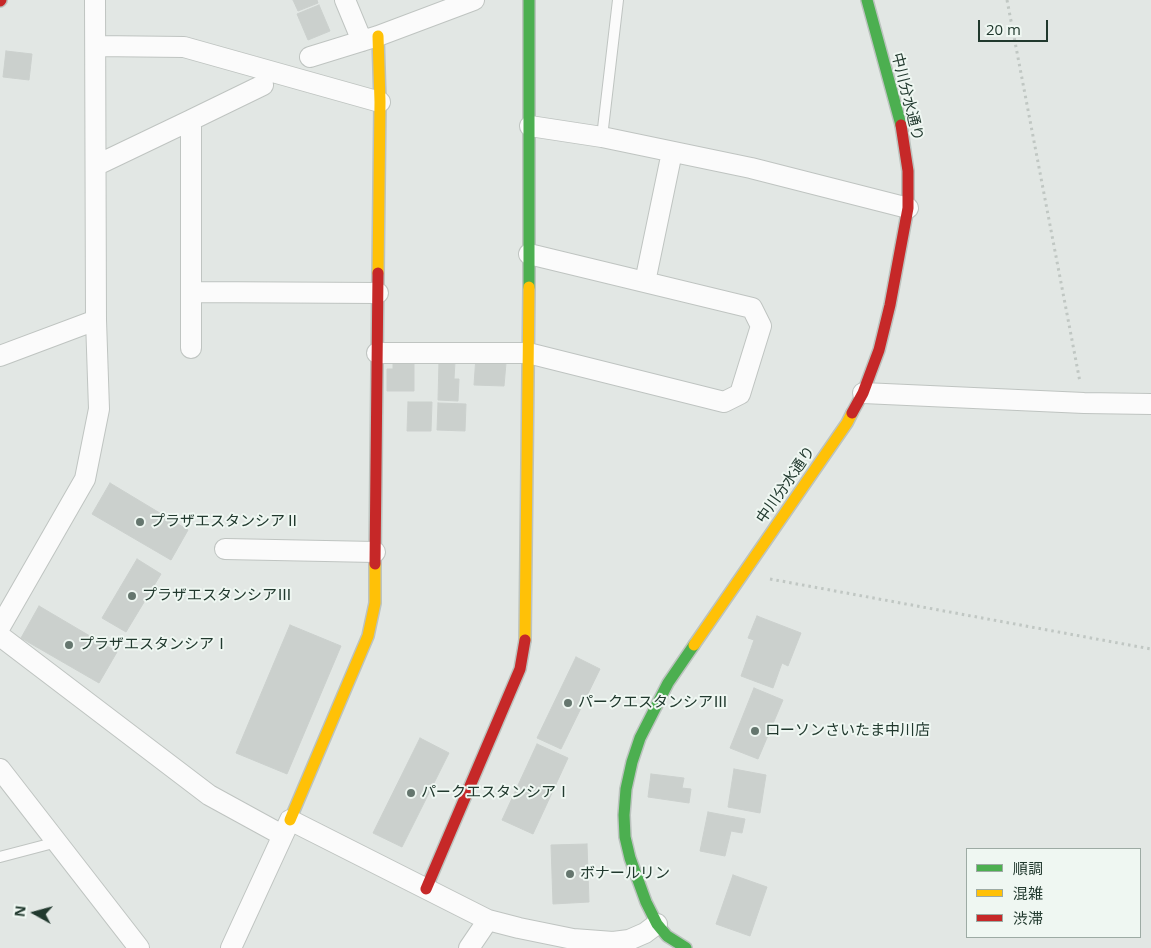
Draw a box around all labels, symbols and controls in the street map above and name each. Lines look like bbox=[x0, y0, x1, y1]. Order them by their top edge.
scale bar bbox=[981, 10, 1051, 42]
text: 20 m bbox=[986, 19, 1021, 39]
street label: 中川分水通り bbox=[887, 51, 927, 143]
street label: 中川分水通り bbox=[753, 443, 819, 527]
place label: プラザエスタンシアⅡ bbox=[150, 513, 300, 531]
marker: プラザエスタンシアⅡ bbox=[134, 516, 146, 528]
place label: プラザエスタンシアⅢ bbox=[142, 587, 292, 605]
marker: プラザエスタンシアⅢ bbox=[126, 590, 138, 602]
place label: プラザエスタンシアⅠ bbox=[79, 636, 229, 654]
marker: プラザエスタンシアⅠ bbox=[63, 639, 75, 651]
place label: パークエスタンシアⅢ bbox=[578, 694, 728, 712]
marker: パークエスタンシアⅢ bbox=[562, 697, 574, 709]
place label: ローソンさいたま中川店 bbox=[765, 722, 930, 740]
marker: ローソンさいたま中川店 bbox=[749, 725, 761, 737]
place label: パークエスタンシアⅠ bbox=[421, 784, 571, 802]
marker: パークエスタンシアⅠ bbox=[405, 787, 417, 799]
legend bbox=[966, 848, 1141, 938]
text: 順調 bbox=[1013, 858, 1043, 878]
place label: ボナールリン bbox=[580, 865, 670, 883]
marker: ボナールリン bbox=[564, 868, 576, 880]
text: 混雑 bbox=[1013, 883, 1043, 903]
north arrow bbox=[10, 888, 60, 938]
text: N bbox=[9, 904, 30, 918]
text: 渋滞 bbox=[1013, 908, 1043, 928]

